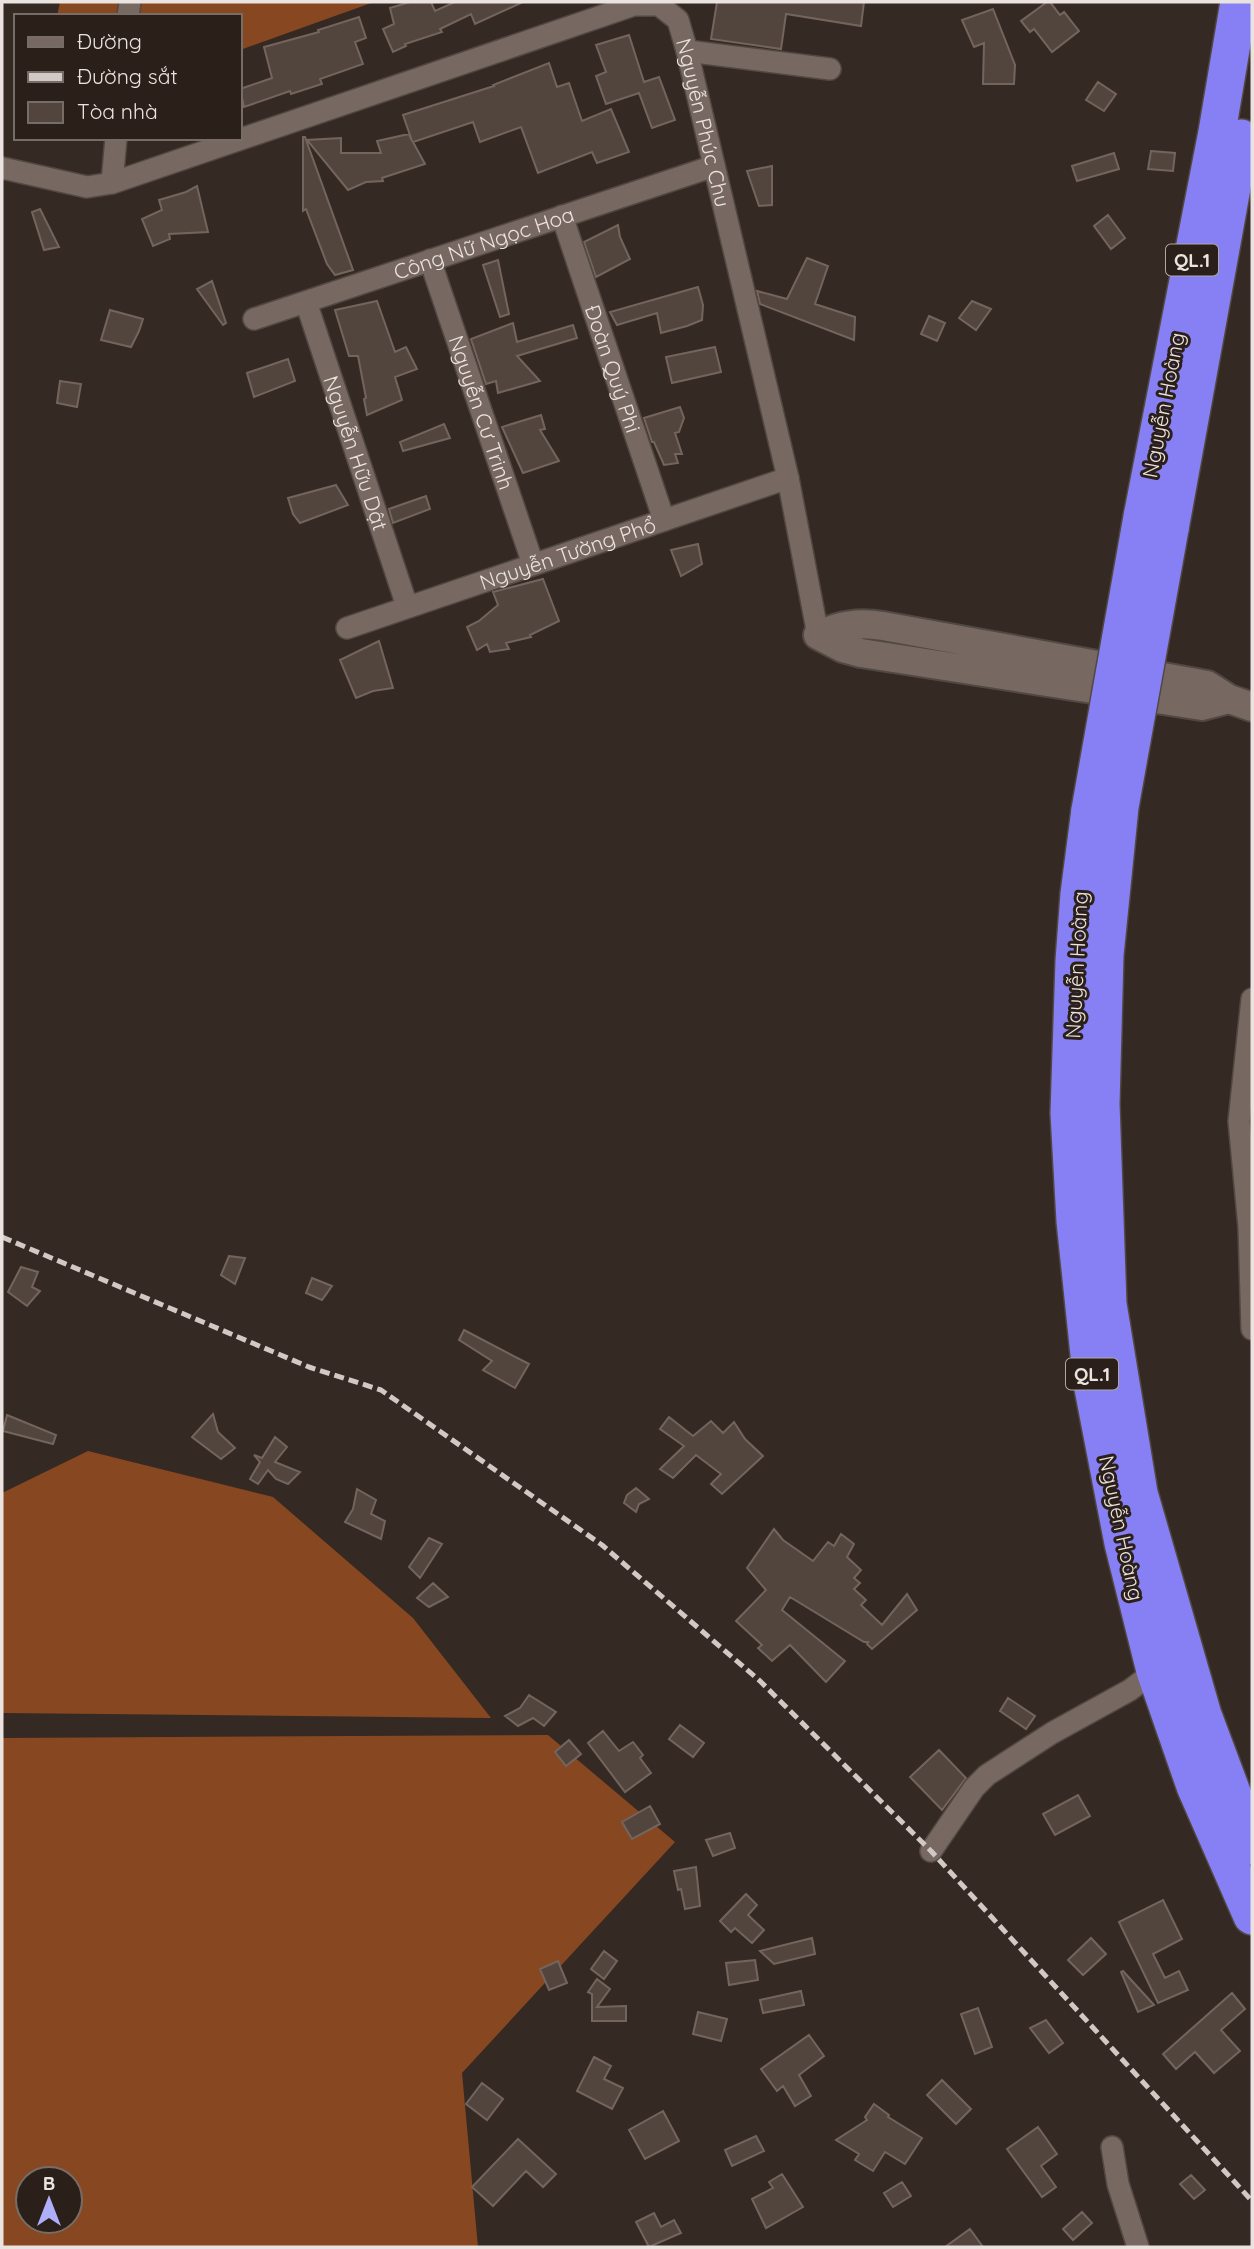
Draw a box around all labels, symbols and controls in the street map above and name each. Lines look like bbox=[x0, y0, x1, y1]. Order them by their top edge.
legend bbox=[14, 14, 242, 140]
text: Đường bbox=[77, 28, 142, 54]
street label: Nguyễn Phúc Chu bbox=[671, 35, 736, 209]
text: Đường sắt bbox=[77, 63, 178, 89]
text: Tòa nhà bbox=[77, 98, 158, 124]
street label: Công Nữ Ngọc Hoa bbox=[390, 201, 577, 285]
road number: QL.1 bbox=[1166, 244, 1218, 276]
street label: Đoàn Quý Phi bbox=[580, 301, 647, 436]
street label: Nguyễn Hoàng bbox=[1136, 330, 1190, 480]
street label: Nguyễn Cư Trinh bbox=[443, 332, 520, 493]
street label: Nguyễn Hữu Dật bbox=[318, 372, 394, 534]
street label: Nguyễn Tường Phổ bbox=[476, 511, 659, 595]
street label: Nguyễn Hoàng bbox=[1059, 891, 1093, 1039]
road number: QL.1 bbox=[1066, 1358, 1118, 1390]
street label: Nguyễn Hoàng bbox=[1094, 1453, 1150, 1603]
north arrow bbox=[14, 2165, 84, 2235]
text: B bbox=[43, 2171, 55, 2195]

